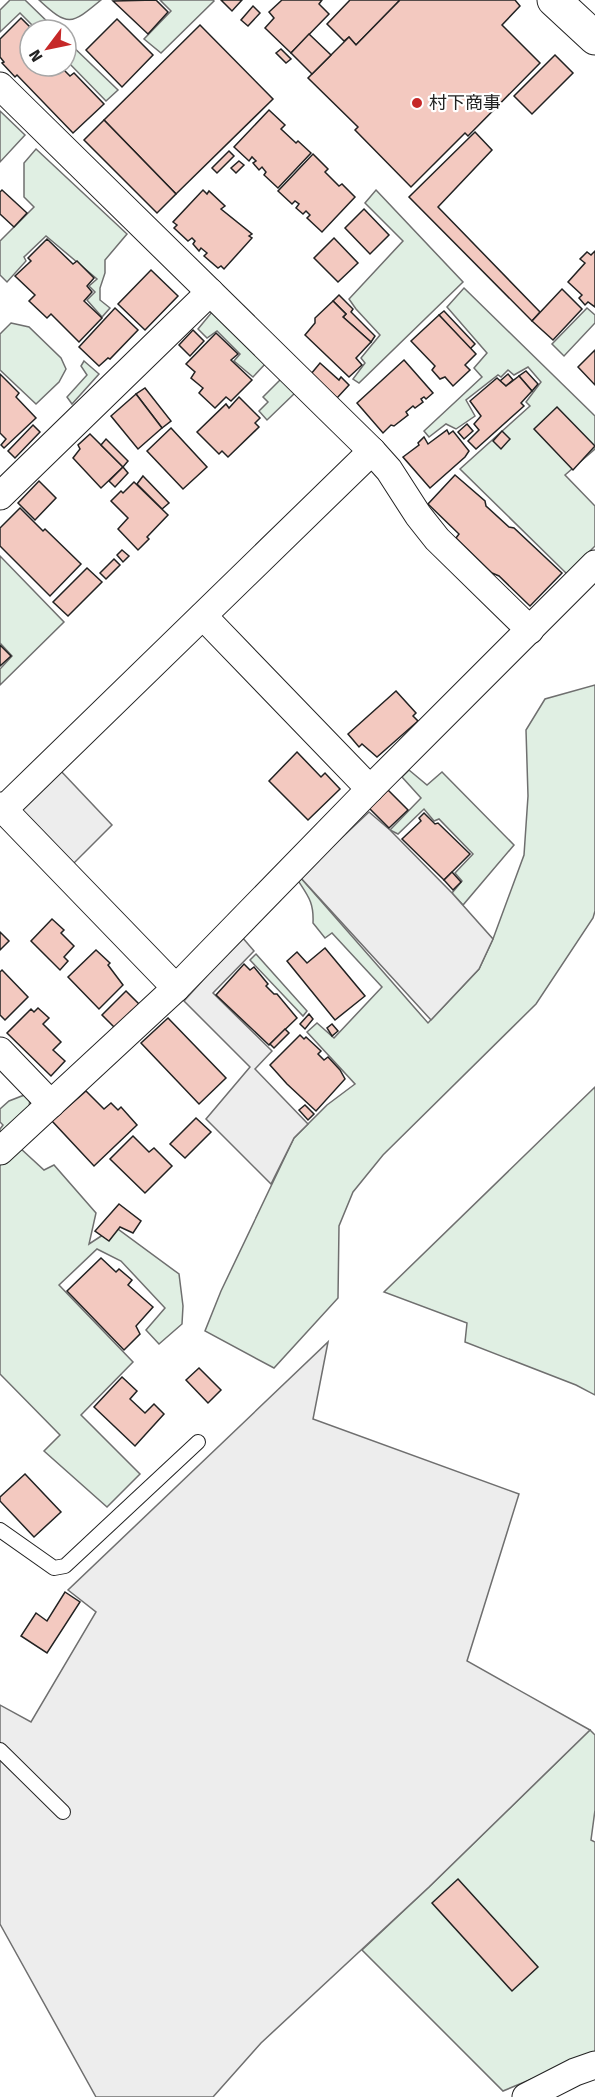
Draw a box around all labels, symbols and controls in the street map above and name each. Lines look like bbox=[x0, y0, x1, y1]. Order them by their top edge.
north arrow bbox=[18, 18, 78, 78]
text: N bbox=[25, 46, 47, 65]
place label: 村下商事 bbox=[429, 92, 501, 114]
marker: 村下商事 bbox=[410, 96, 424, 110]

